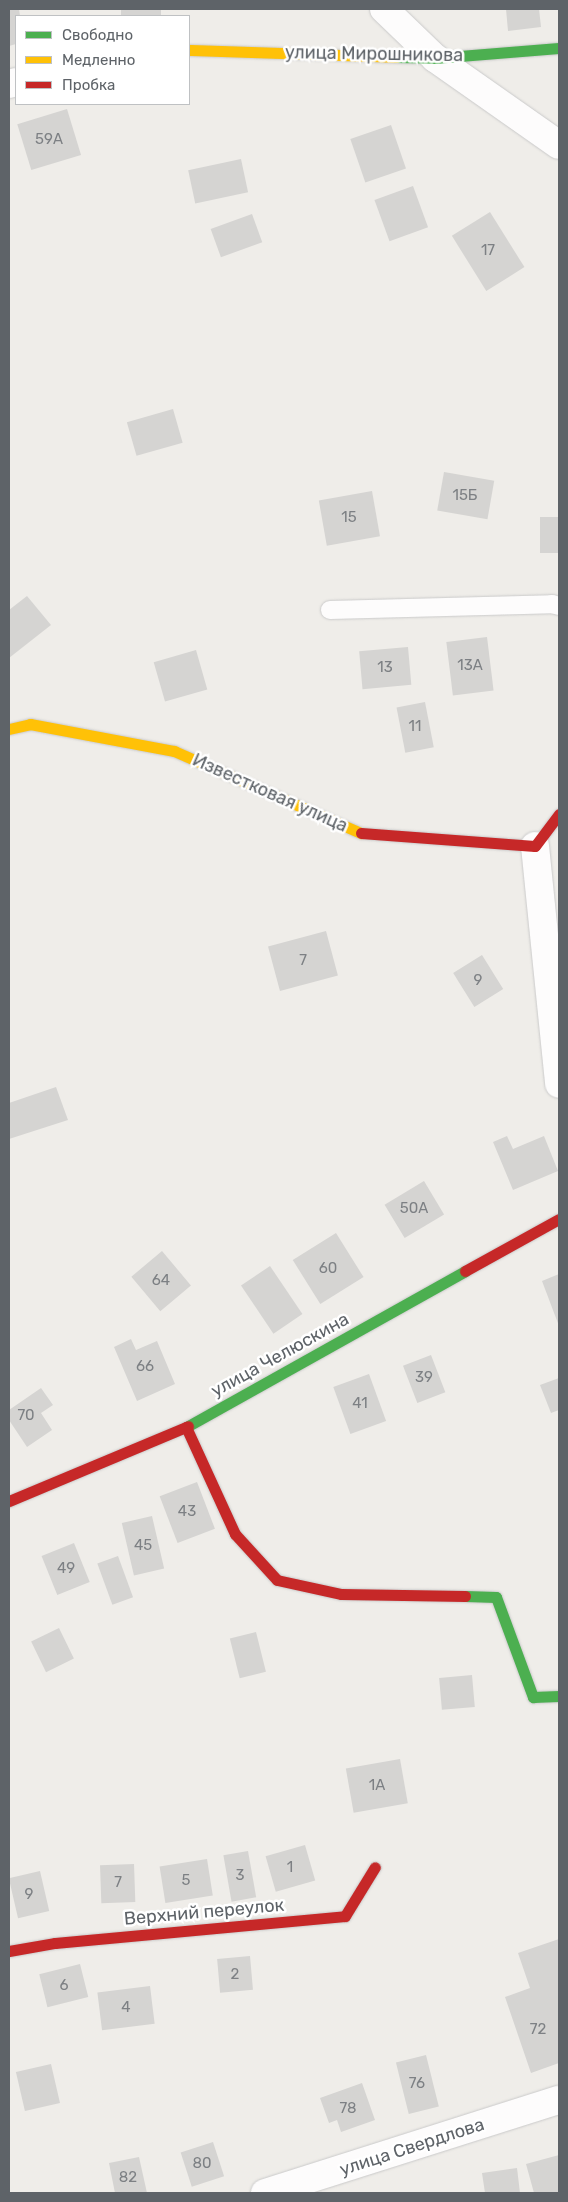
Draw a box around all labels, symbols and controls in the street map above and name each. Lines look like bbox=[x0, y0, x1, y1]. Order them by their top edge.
legend bbox=[15, 15, 190, 105]
text: Свободно bbox=[62, 26, 133, 44]
street label: улица Мирошникова bbox=[285, 42, 463, 66]
text: Медленно bbox=[62, 51, 135, 69]
text: Пробка bbox=[62, 76, 115, 94]
house number: 59А bbox=[35, 131, 63, 149]
house number: 17 bbox=[481, 242, 495, 260]
house number: 15Б bbox=[453, 487, 477, 505]
house number: 15 bbox=[341, 509, 357, 527]
house number: 13А bbox=[457, 657, 483, 675]
house number: 13 bbox=[377, 659, 393, 677]
house number: 11 bbox=[409, 718, 421, 736]
street label: Известковая улица bbox=[189, 749, 351, 837]
house number: 7 bbox=[299, 952, 307, 970]
house number: 9 bbox=[474, 972, 482, 990]
house number: 50А bbox=[400, 1200, 428, 1218]
house number: 60 bbox=[319, 1260, 337, 1278]
house number: 64 bbox=[152, 1272, 170, 1290]
street label: улица Челюскина bbox=[207, 1308, 353, 1402]
house number: 66 bbox=[136, 1358, 154, 1376]
house number: 39 bbox=[415, 1369, 433, 1387]
house number: 41 bbox=[352, 1395, 368, 1413]
house number: 70 bbox=[17, 1407, 35, 1425]
house number: 43 bbox=[178, 1503, 196, 1521]
house number: 45 bbox=[134, 1537, 152, 1555]
house number: 49 bbox=[57, 1560, 75, 1578]
house number: 1А bbox=[369, 1777, 385, 1795]
house number: 1 bbox=[287, 1859, 293, 1877]
house number: 3 bbox=[235, 1867, 245, 1885]
house number: 5 bbox=[182, 1872, 190, 1890]
house number: 7 bbox=[114, 1874, 122, 1892]
house number: 9 bbox=[25, 1886, 33, 1904]
street label: Верхний переулок bbox=[123, 1894, 285, 1930]
house number: 2 bbox=[231, 1966, 239, 1984]
house number: 6 bbox=[59, 1977, 69, 1995]
house number: 4 bbox=[121, 1999, 131, 2017]
house number: 72 bbox=[530, 2021, 546, 2039]
house number: 76 bbox=[409, 2075, 425, 2093]
house number: 78 bbox=[339, 2100, 357, 2118]
street label: улица Свердлова bbox=[337, 2113, 487, 2181]
house number: 80 bbox=[192, 2155, 212, 2173]
house number: 82 bbox=[119, 2169, 137, 2187]

